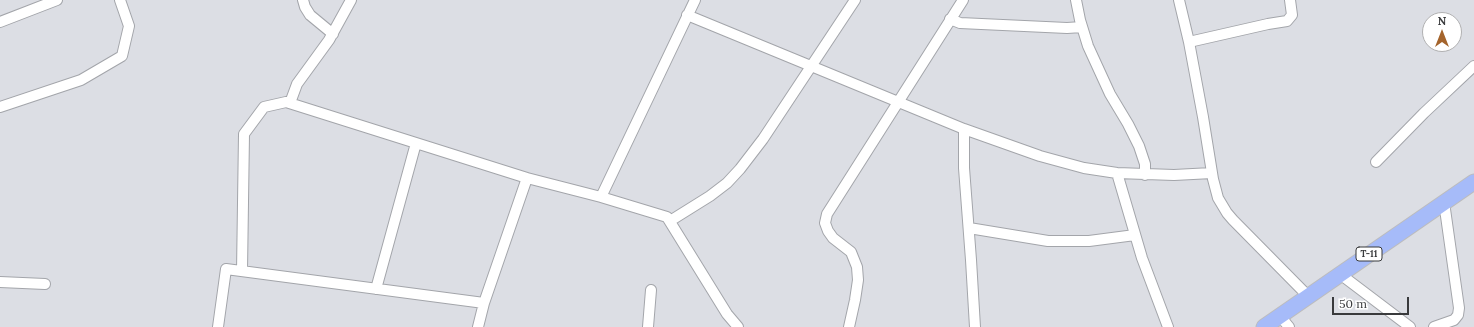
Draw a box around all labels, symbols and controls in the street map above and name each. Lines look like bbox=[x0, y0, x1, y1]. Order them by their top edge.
north arrow bbox=[1422, 12, 1462, 52]
text: N bbox=[1438, 14, 1446, 28]
road number: T-11 bbox=[1356, 247, 1382, 261]
scale bar bbox=[1334, 289, 1411, 315]
text: 50 m bbox=[1339, 296, 1367, 311]

